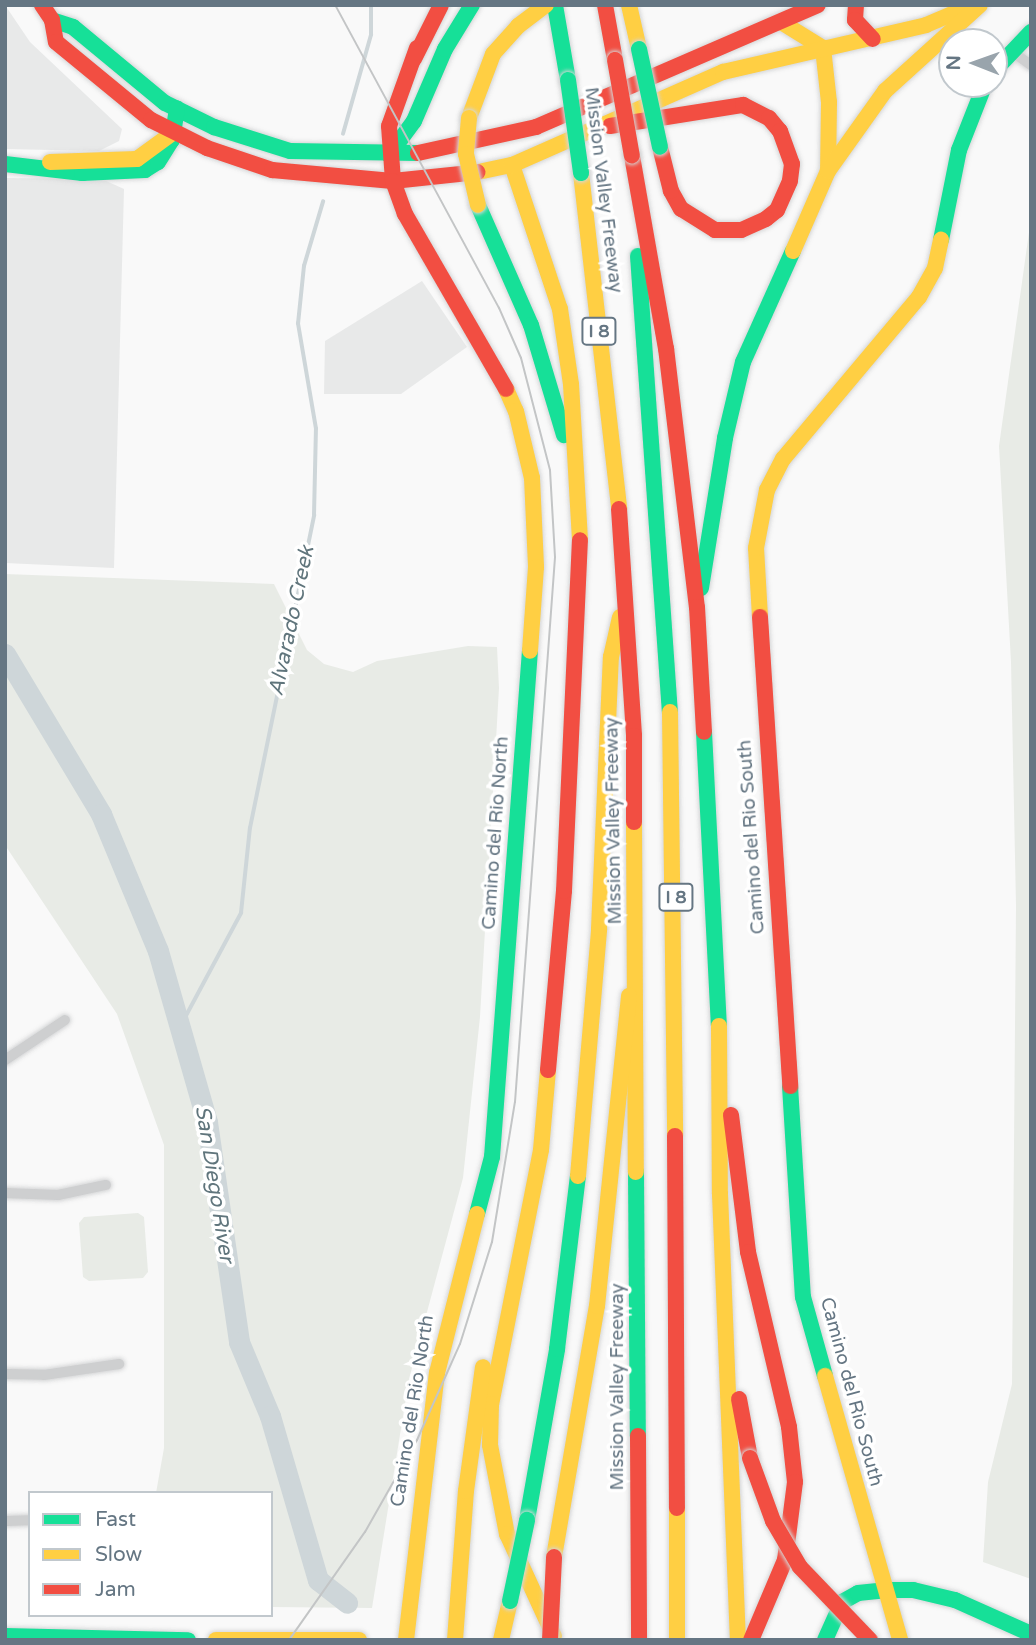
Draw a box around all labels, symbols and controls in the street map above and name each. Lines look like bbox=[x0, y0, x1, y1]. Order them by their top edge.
north arrow bbox=[938, 28, 1008, 98]
text: N bbox=[943, 55, 965, 70]
street label: Mission Valley Freeway bbox=[579, 86, 627, 294]
road number: I 8 bbox=[580, 316, 618, 346]
water label: Alvarado Creek bbox=[264, 544, 320, 698]
street label: Mission Valley Freeway bbox=[601, 717, 627, 925]
street label: Camino del Rio North bbox=[478, 735, 514, 931]
street label: Camino del Rio South bbox=[734, 739, 770, 935]
road number: I 8 bbox=[657, 882, 695, 912]
water label: San Diego River bbox=[189, 1104, 239, 1264]
street label: Mission Valley Freeway bbox=[607, 1283, 629, 1491]
street label: Camino del Rio South bbox=[815, 1295, 887, 1489]
street label: Camino del Rio North bbox=[387, 1313, 439, 1509]
legend bbox=[28, 1491, 273, 1617]
text: Fast bbox=[95, 1507, 136, 1532]
text: Slow bbox=[95, 1542, 142, 1567]
text: Jam bbox=[95, 1577, 136, 1602]

